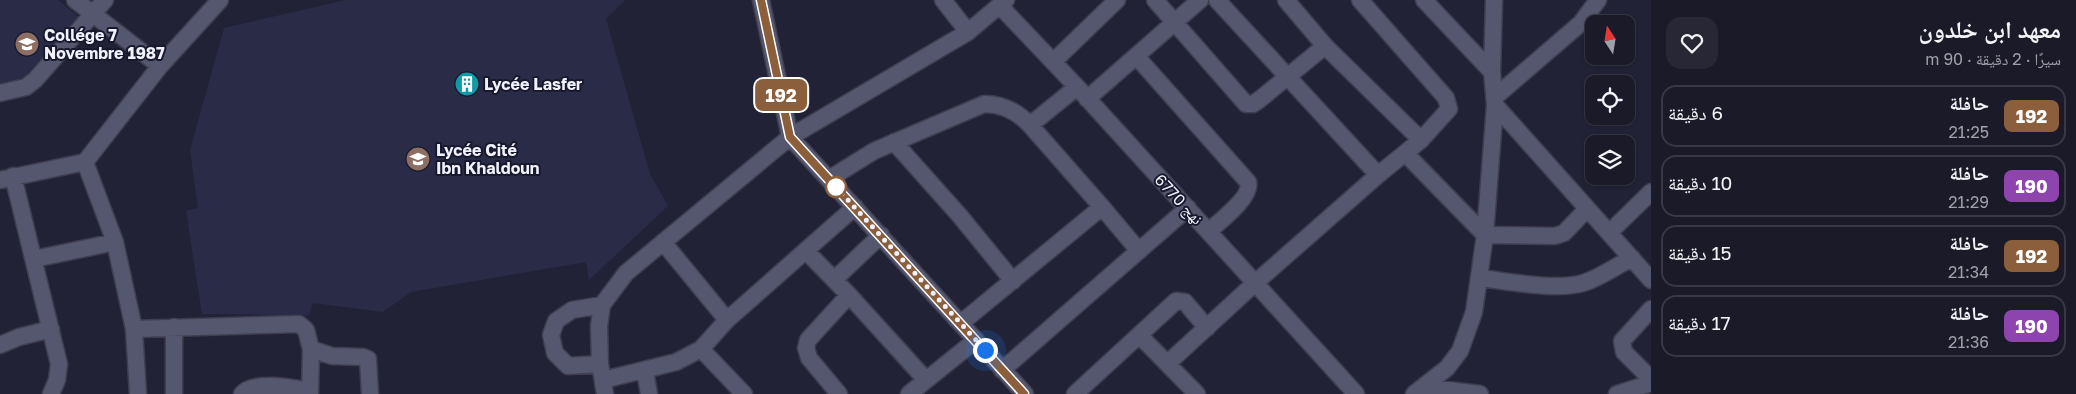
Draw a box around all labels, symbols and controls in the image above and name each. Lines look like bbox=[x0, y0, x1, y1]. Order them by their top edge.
text: معهد ابن خلدون bbox=[1918, 14, 2061, 43]
north arrow bbox=[1585, 15, 1635, 65]
map controls bbox=[1585, 15, 1635, 185]
button: heart bbox=[1666, 17, 1718, 69]
place label: Collége 7 Novembre 1987 bbox=[44, 25, 165, 63]
school or university icon: Collége 7 Novembre 1987 bbox=[14, 31, 40, 57]
text: سيرًا · 2 دقيقة · 90 m bbox=[1925, 49, 2061, 69]
building icon: Lycée Lasfer bbox=[454, 71, 480, 97]
place label: Lycée Lasfer bbox=[484, 74, 582, 94]
button: locate bbox=[1585, 75, 1635, 125]
line badge: 192 bbox=[752, 79, 810, 111]
text: 192 bbox=[765, 84, 797, 106]
text: حافلة bbox=[1950, 91, 1989, 114]
text: 6 دقيقة bbox=[1668, 101, 1723, 124]
text: 192 bbox=[2016, 105, 2047, 127]
text: 21:25 bbox=[1949, 122, 1989, 142]
button: layers bbox=[1585, 135, 1635, 185]
place label: Lycée Cité Ibn Khaldoun bbox=[436, 140, 539, 178]
school or university icon: Lycée Cité Ibn Khaldoun bbox=[405, 146, 431, 172]
text: حافلة bbox=[1950, 161, 1989, 184]
street label: نهج 6770 bbox=[1150, 170, 1207, 229]
text: 10 دقيقة bbox=[1668, 171, 1732, 194]
text: 190 bbox=[2015, 175, 2048, 197]
unlabelled marker bbox=[825, 176, 847, 198]
text: 21:29 bbox=[1948, 192, 1989, 212]
text: حافلة bbox=[1950, 231, 1989, 254]
text: 15 دقيقة bbox=[1668, 241, 1732, 264]
text: 192 bbox=[2016, 245, 2047, 267]
text: 21:34 bbox=[1948, 262, 1989, 282]
text: حافلة bbox=[1950, 301, 1989, 324]
text: 17 دقيقة bbox=[1668, 311, 1731, 334]
text: 190 bbox=[2015, 315, 2048, 337]
text: 21:36 bbox=[1948, 332, 1989, 352]
your location bbox=[973, 338, 998, 363]

